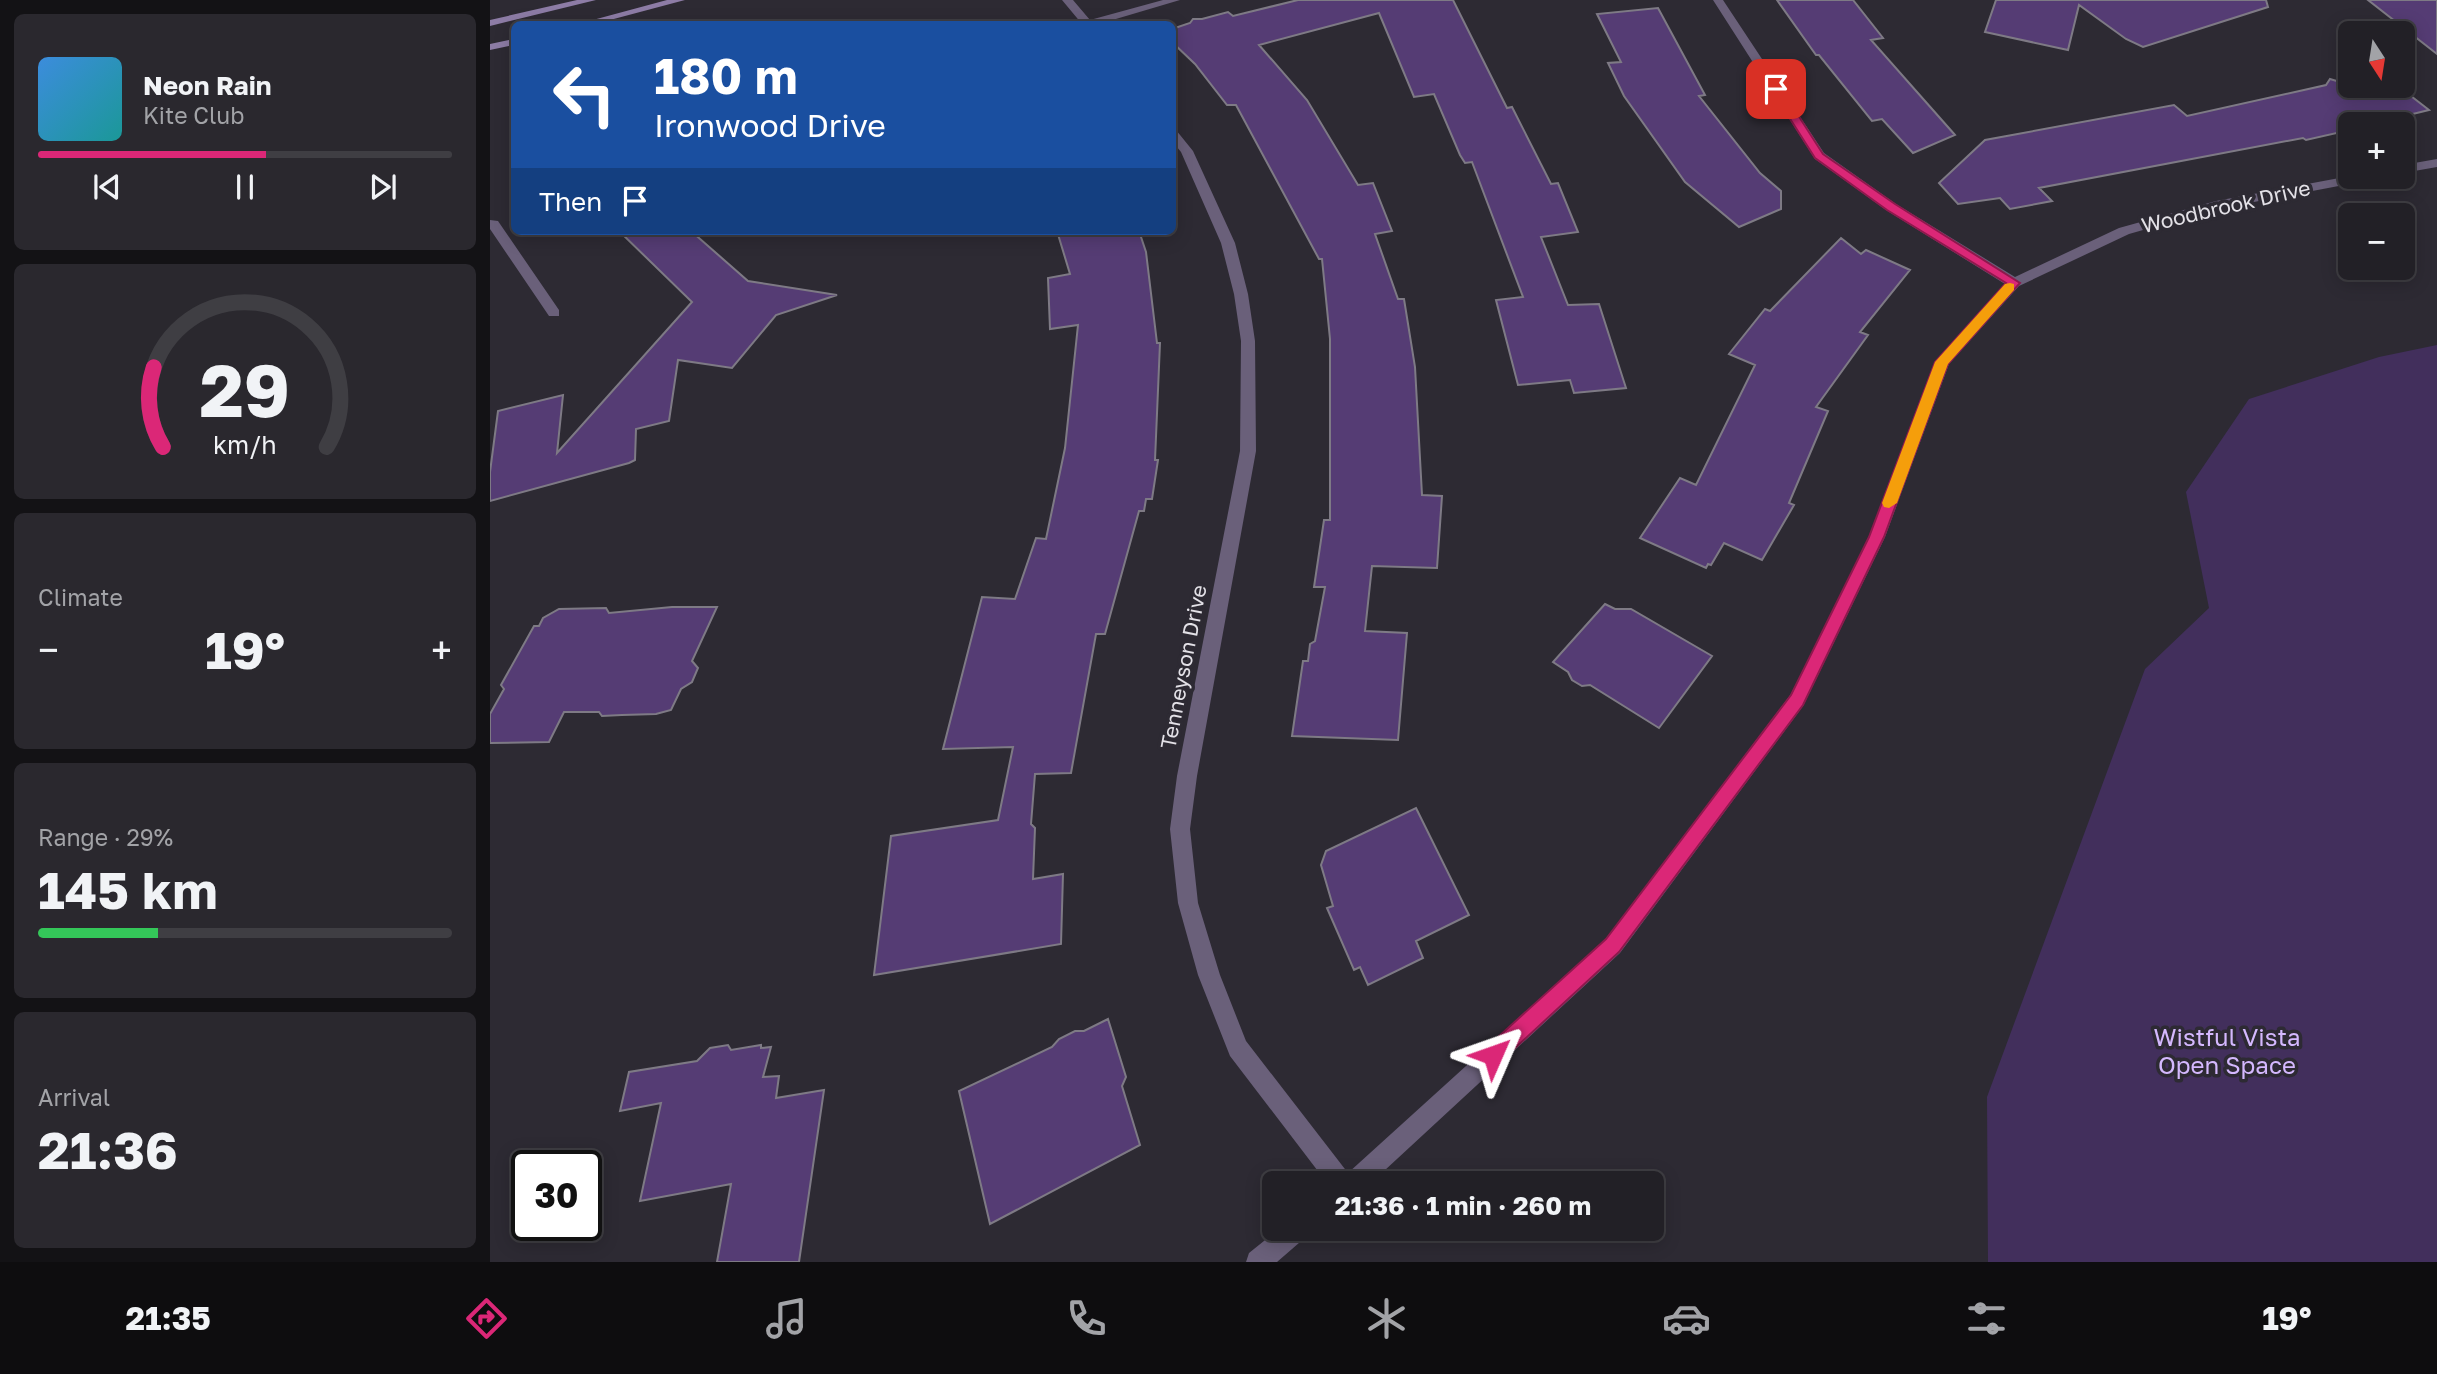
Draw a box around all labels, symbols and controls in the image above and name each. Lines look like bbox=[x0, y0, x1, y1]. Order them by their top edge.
north arrow bbox=[2338, 21, 2415, 98]
map controls bbox=[2338, 21, 2415, 280]
text: 180 m bbox=[654, 46, 798, 105]
icon: left bbox=[539, 49, 630, 140]
pin bbox=[1746, 59, 1806, 119]
text: Neon Rain bbox=[143, 70, 272, 101]
icon: arrive bbox=[1757, 70, 1795, 108]
text: Kite Club bbox=[143, 101, 244, 129]
text: Ironwood Drive bbox=[654, 106, 886, 144]
button: + bbox=[2338, 112, 2415, 189]
icon: previous bbox=[88, 168, 126, 206]
icon: pause bbox=[226, 168, 264, 206]
icon: next bbox=[364, 168, 402, 206]
street label: Woodbrook Drive bbox=[2139, 174, 2313, 238]
icon: arrive bbox=[616, 182, 654, 220]
text: Then bbox=[539, 186, 602, 217]
button: − bbox=[2338, 203, 2415, 280]
text: 29 bbox=[200, 347, 290, 434]
text: km/h bbox=[213, 429, 277, 460]
text: Climate bbox=[38, 583, 123, 611]
street label: Tenneyson Drive bbox=[1154, 583, 1212, 751]
text: 19° bbox=[205, 618, 285, 680]
text: − bbox=[38, 627, 59, 672]
text: + bbox=[431, 627, 452, 672]
text: Range · 29% bbox=[38, 823, 173, 851]
text: 145 km bbox=[38, 858, 218, 920]
position arrow bbox=[1456, 1018, 1530, 1092]
park label: Wistful Vista Open Space bbox=[2153, 1022, 2301, 1079]
text: Arrival bbox=[38, 1083, 110, 1111]
text: 21:36 bbox=[38, 1118, 178, 1180]
speed limit sign: 30 bbox=[511, 1150, 602, 1241]
text: 21:36 · 1 min · 260 m bbox=[1335, 1190, 1591, 1221]
icon: directions bbox=[462, 1294, 511, 1343]
icon: music bbox=[762, 1294, 811, 1343]
icon: phone bbox=[1062, 1294, 1111, 1343]
icon: climate bbox=[1362, 1294, 1411, 1343]
icon: car bbox=[1662, 1294, 1711, 1343]
icon: filters bbox=[1962, 1294, 2011, 1343]
text: 21:35 bbox=[126, 1299, 211, 1337]
text: 19° bbox=[2262, 1299, 2311, 1337]

